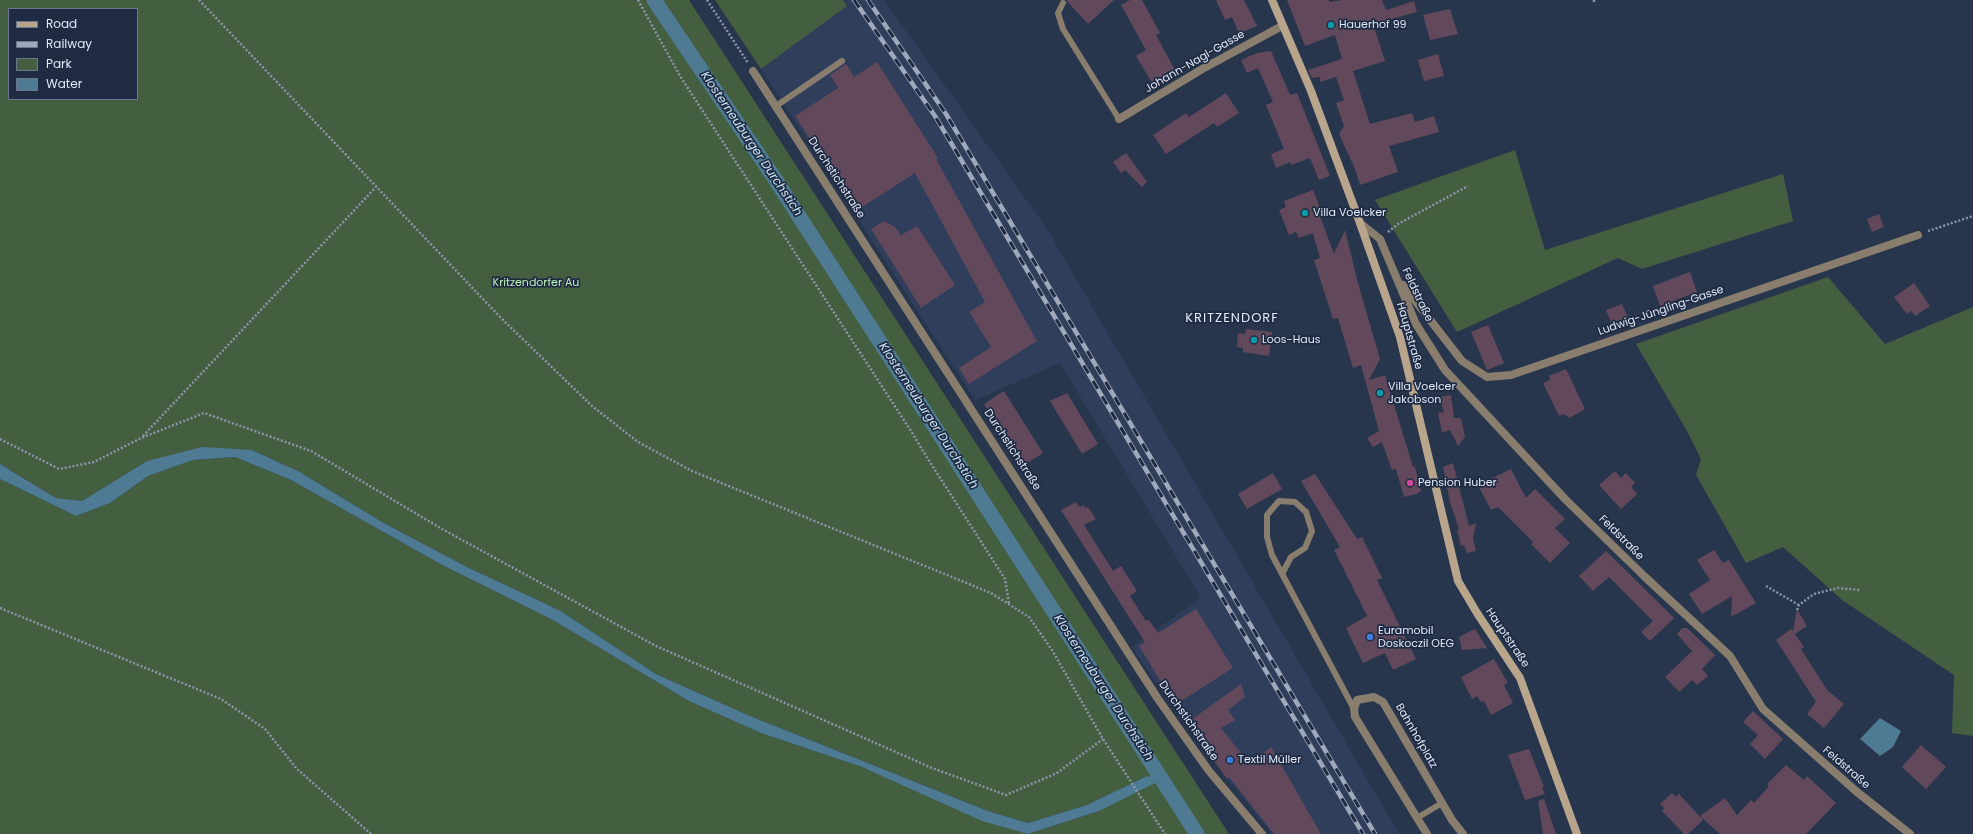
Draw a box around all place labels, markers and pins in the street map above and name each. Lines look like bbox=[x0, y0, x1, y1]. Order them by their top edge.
place label: Hauerhof 99 bbox=[1339, 18, 1407, 32]
marker: Hauerhof 99 bbox=[1326, 20, 1336, 30]
place label: Villa Voelcker bbox=[1313, 206, 1386, 220]
marker: Villa Voelcker bbox=[1300, 208, 1310, 218]
place label: Loos-Haus bbox=[1262, 333, 1320, 347]
marker: Loos-Haus bbox=[1249, 335, 1259, 345]
place label: Villa Voelcer Jakobson bbox=[1388, 380, 1456, 406]
marker: Villa Voelcer Jakobson bbox=[1375, 388, 1385, 398]
place label: Pension Huber bbox=[1418, 476, 1497, 490]
marker: Pension Huber bbox=[1405, 478, 1415, 488]
place label: Euramobil Doskoczil OEG bbox=[1378, 624, 1454, 650]
marker: Euramobil Doskoczil OEG bbox=[1365, 632, 1375, 642]
place label: Textil Müller bbox=[1238, 753, 1301, 767]
marker: Textil Müller bbox=[1225, 755, 1235, 765]

